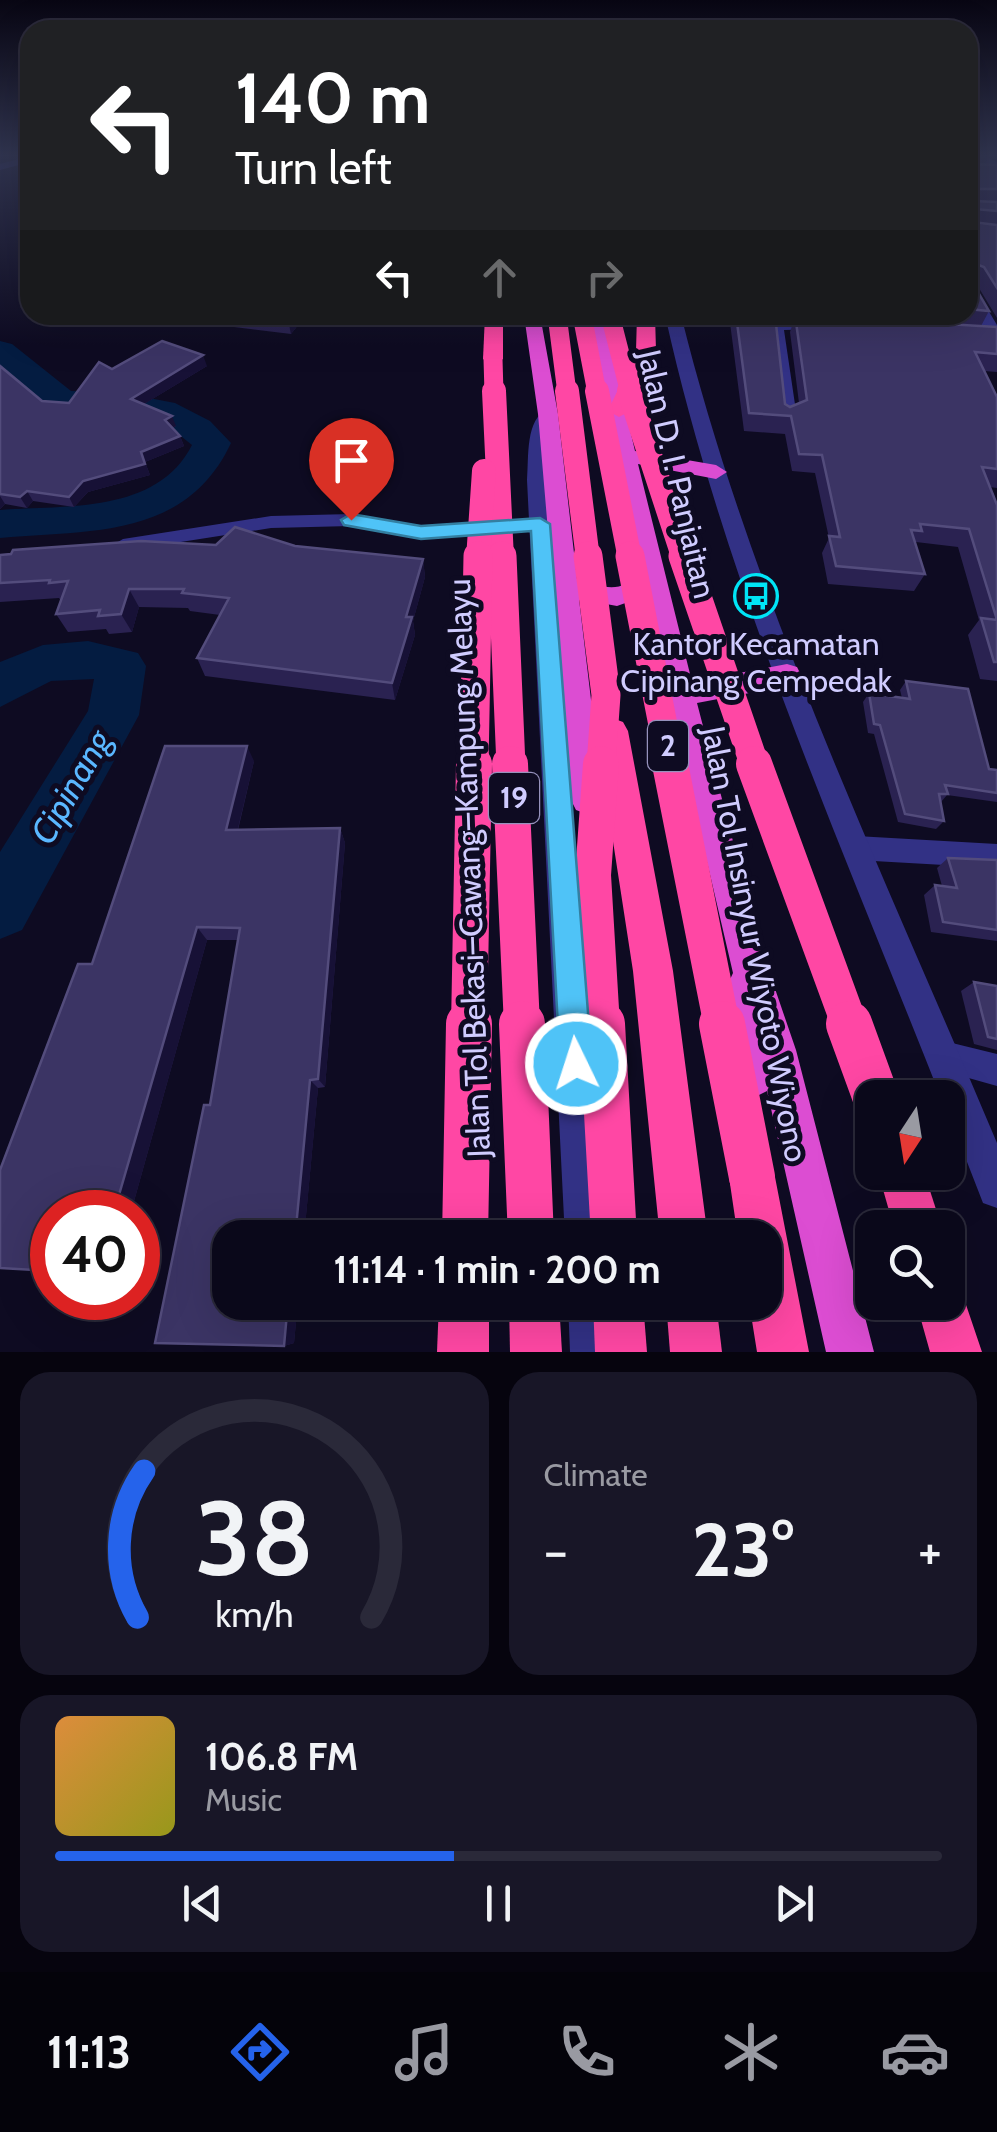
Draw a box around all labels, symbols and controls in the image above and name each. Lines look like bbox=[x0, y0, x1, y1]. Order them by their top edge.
text: 140 m bbox=[235, 55, 430, 141]
icon: left bbox=[70, 60, 200, 190]
text: Turn left bbox=[235, 141, 392, 195]
icon: left bbox=[367, 250, 422, 305]
icon: ahead bbox=[472, 250, 527, 305]
icon: right bbox=[577, 250, 632, 305]
street label: Jalan D. I. Panjaitan bbox=[630, 345, 725, 602]
pin bbox=[309, 418, 394, 521]
icon: arrive bbox=[324, 433, 379, 488]
bus stop icon: Kantor Kecamatan Cipinang Cempedak bbox=[733, 573, 779, 619]
street label: Jalan Tol Bekasi–Cawang–Kampung Melayu bbox=[439, 578, 498, 1159]
place label: Kantor Kecamatan Cipinang Cempedak bbox=[620, 624, 893, 700]
water label: Cipinang bbox=[21, 721, 121, 852]
road number: 2 bbox=[648, 721, 688, 771]
street label: Jalan Tol Insinyur Wiyoto Wiyono bbox=[694, 722, 817, 1165]
road number: 19 bbox=[489, 773, 539, 823]
position arrow bbox=[524, 1012, 628, 1116]
north arrow bbox=[855, 1080, 965, 1190]
map controls bbox=[855, 1080, 965, 1320]
speed limit sign: 40 bbox=[30, 1190, 160, 1320]
button: search bbox=[855, 1210, 965, 1320]
text: 11:14 · 1 min · 200 m bbox=[334, 1246, 660, 1293]
text: Climate bbox=[544, 1455, 648, 1494]
text: 38 bbox=[195, 1475, 314, 1601]
text: 23° bbox=[692, 1504, 794, 1595]
text: − bbox=[544, 1517, 568, 1584]
text: + bbox=[918, 1517, 942, 1584]
text: km/h bbox=[215, 1593, 293, 1636]
text: 106.8 FM bbox=[205, 1733, 358, 1780]
text: Music bbox=[205, 1780, 282, 1819]
icon: previous bbox=[175, 1876, 230, 1931]
icon: pause bbox=[471, 1876, 526, 1931]
icon: next bbox=[767, 1876, 822, 1931]
icon: directions bbox=[225, 2017, 295, 2087]
icon: music bbox=[389, 2017, 459, 2087]
icon: phone bbox=[552, 2017, 622, 2087]
icon: climate bbox=[716, 2017, 786, 2087]
icon: car bbox=[880, 2017, 950, 2087]
text: 11:13 bbox=[47, 2025, 131, 2079]

